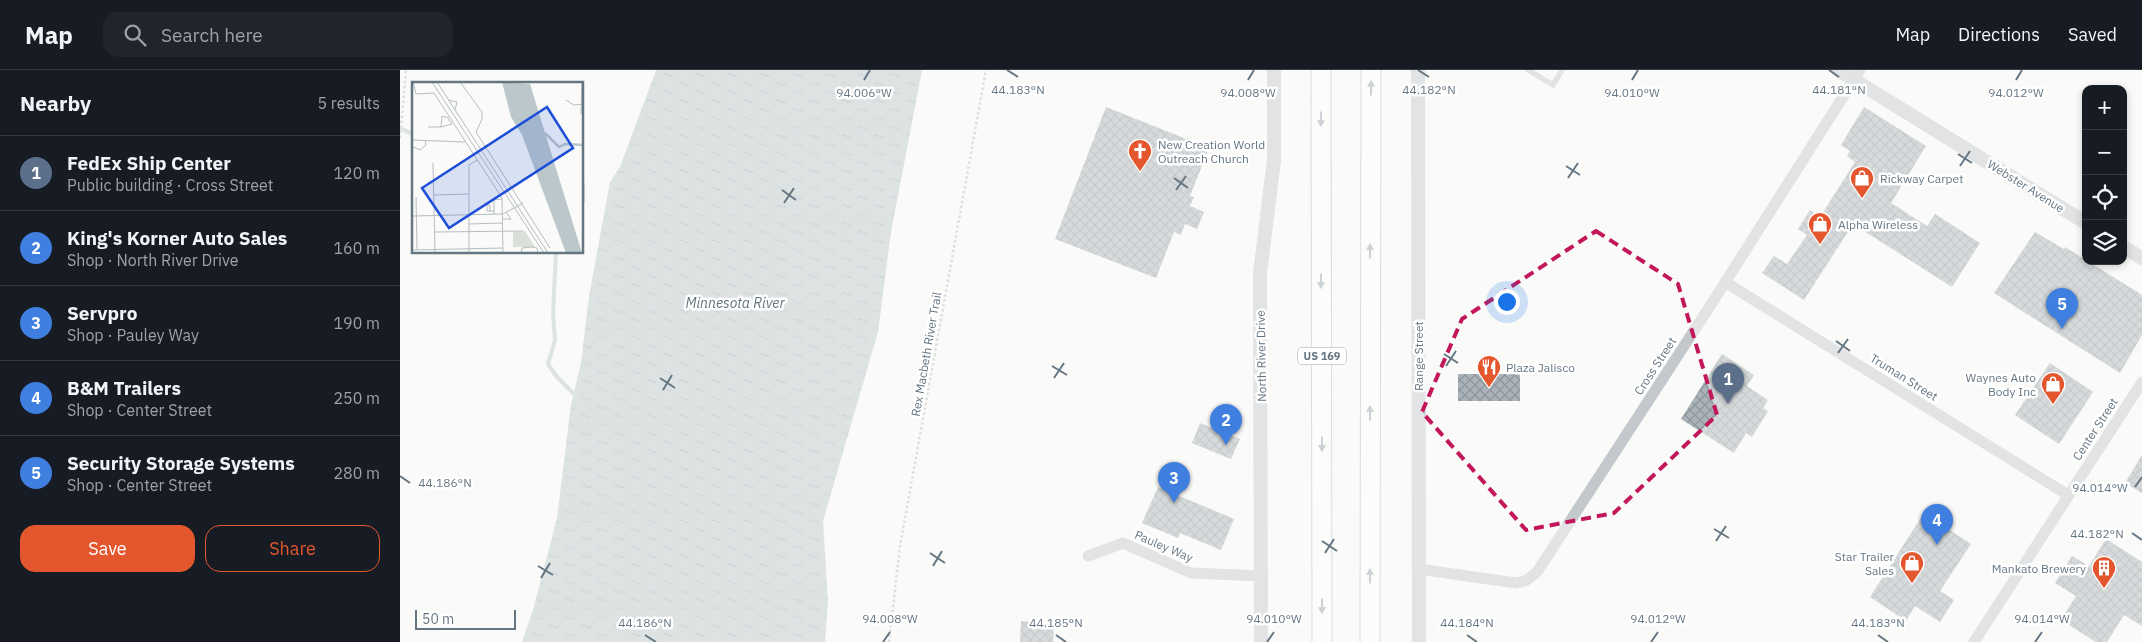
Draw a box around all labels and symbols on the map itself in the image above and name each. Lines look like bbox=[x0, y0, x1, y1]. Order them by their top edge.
one-way arrow bbox=[1367, 80, 1375, 96]
inset map bbox=[412, 82, 584, 254]
text: 44.183°N bbox=[991, 82, 1045, 97]
text: 44.182°N bbox=[1402, 82, 1456, 97]
text: 44.181°N bbox=[1812, 82, 1866, 97]
text: 94.006°W bbox=[836, 85, 892, 100]
text: 94.008°W bbox=[1220, 85, 1276, 100]
text: 94.010°W bbox=[1604, 85, 1660, 100]
text: 94.012°W bbox=[1988, 85, 2044, 100]
one-way arrow bbox=[1317, 111, 1325, 127]
place label: New Creation World Outreach Church bbox=[1158, 137, 1265, 166]
church icon: New Creation World Outreach Church bbox=[1127, 138, 1153, 172]
street label: Webster Avenue bbox=[1985, 156, 2068, 216]
shop icon: Rickway Carpet bbox=[1849, 165, 1875, 199]
place label: Rickway Carpet bbox=[1880, 171, 1963, 186]
shop icon: Alpha Wireless bbox=[1807, 211, 1833, 245]
place label: Alpha Wireless bbox=[1838, 217, 1918, 232]
one-way arrow bbox=[1366, 243, 1374, 259]
one-way arrow bbox=[1317, 273, 1325, 289]
pin: 5 bbox=[2046, 288, 2078, 329]
your location bbox=[1494, 289, 1520, 315]
street label: Rex Macbeth River Trail bbox=[908, 291, 944, 417]
water label: Minnesota River bbox=[685, 294, 785, 312]
street label: North River Drive bbox=[1253, 310, 1269, 402]
street label: Range Street bbox=[1411, 321, 1426, 391]
street label: Cross Street bbox=[1631, 334, 1679, 398]
road number: US 169 bbox=[1298, 348, 1346, 364]
street label: Truman Street bbox=[1867, 350, 1941, 404]
restaurant icon: Plaza Jalisco bbox=[1476, 354, 1502, 388]
place label: Plaza Jalisco bbox=[1506, 360, 1575, 375]
pin: 1 bbox=[1712, 363, 1744, 404]
place label: Waynes Auto Body Inc bbox=[1966, 370, 2036, 399]
shop icon: Waynes Auto Body Inc bbox=[2040, 371, 2066, 405]
street label: Center Street bbox=[2069, 395, 2121, 463]
pin: 2 bbox=[1210, 404, 1242, 445]
one-way arrow bbox=[1366, 405, 1374, 421]
one-way arrow bbox=[1318, 436, 1326, 452]
pin: 3 bbox=[1158, 462, 1190, 503]
text: 44.186°N bbox=[418, 475, 472, 490]
text: 94.014°W bbox=[2072, 480, 2128, 495]
pin: 4 bbox=[1921, 504, 1953, 545]
text: 44.182°N bbox=[2070, 526, 2124, 541]
street label: Pauley Way bbox=[1133, 527, 1195, 565]
place label: Star Trailer Sales bbox=[1835, 549, 1895, 578]
shop icon: Star Trailer Sales bbox=[1899, 550, 1925, 584]
building icon: Mankato Brewery bbox=[2091, 555, 2117, 589]
place label: Mankato Brewery bbox=[1992, 561, 2086, 576]
one-way arrow bbox=[1366, 568, 1374, 584]
one-way arrow bbox=[1318, 598, 1326, 614]
scale bar bbox=[415, 607, 516, 630]
text: 94.008°W bbox=[862, 611, 918, 626]
text: 94.010°W bbox=[1246, 611, 1302, 626]
text: 94.012°W bbox=[1630, 611, 1686, 626]
text: 94.014°W bbox=[2014, 611, 2070, 626]
text: 44.186°N bbox=[618, 615, 672, 630]
text: 44.185°N bbox=[1029, 615, 1083, 630]
text: 44.184°N bbox=[1440, 615, 1494, 630]
text: 44.183°N bbox=[1851, 615, 1905, 630]

